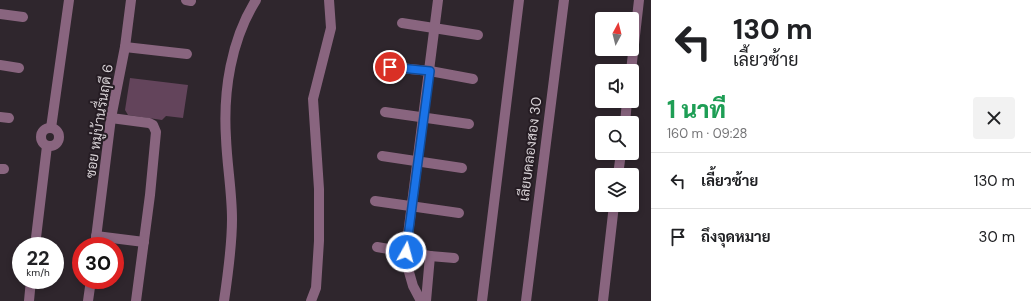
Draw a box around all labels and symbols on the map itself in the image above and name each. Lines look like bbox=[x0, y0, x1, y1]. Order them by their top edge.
north arrow bbox=[595, 12, 639, 56]
pin bbox=[373, 50, 407, 84]
street label: ซอย หมู่บ้านรื่นฤดี 6 bbox=[78, 62, 118, 180]
street label: เลียบคลองสอง 30 bbox=[515, 96, 545, 202]
position arrow bbox=[385, 231, 427, 273]
speed limit sign: 30 bbox=[72, 237, 124, 289]

